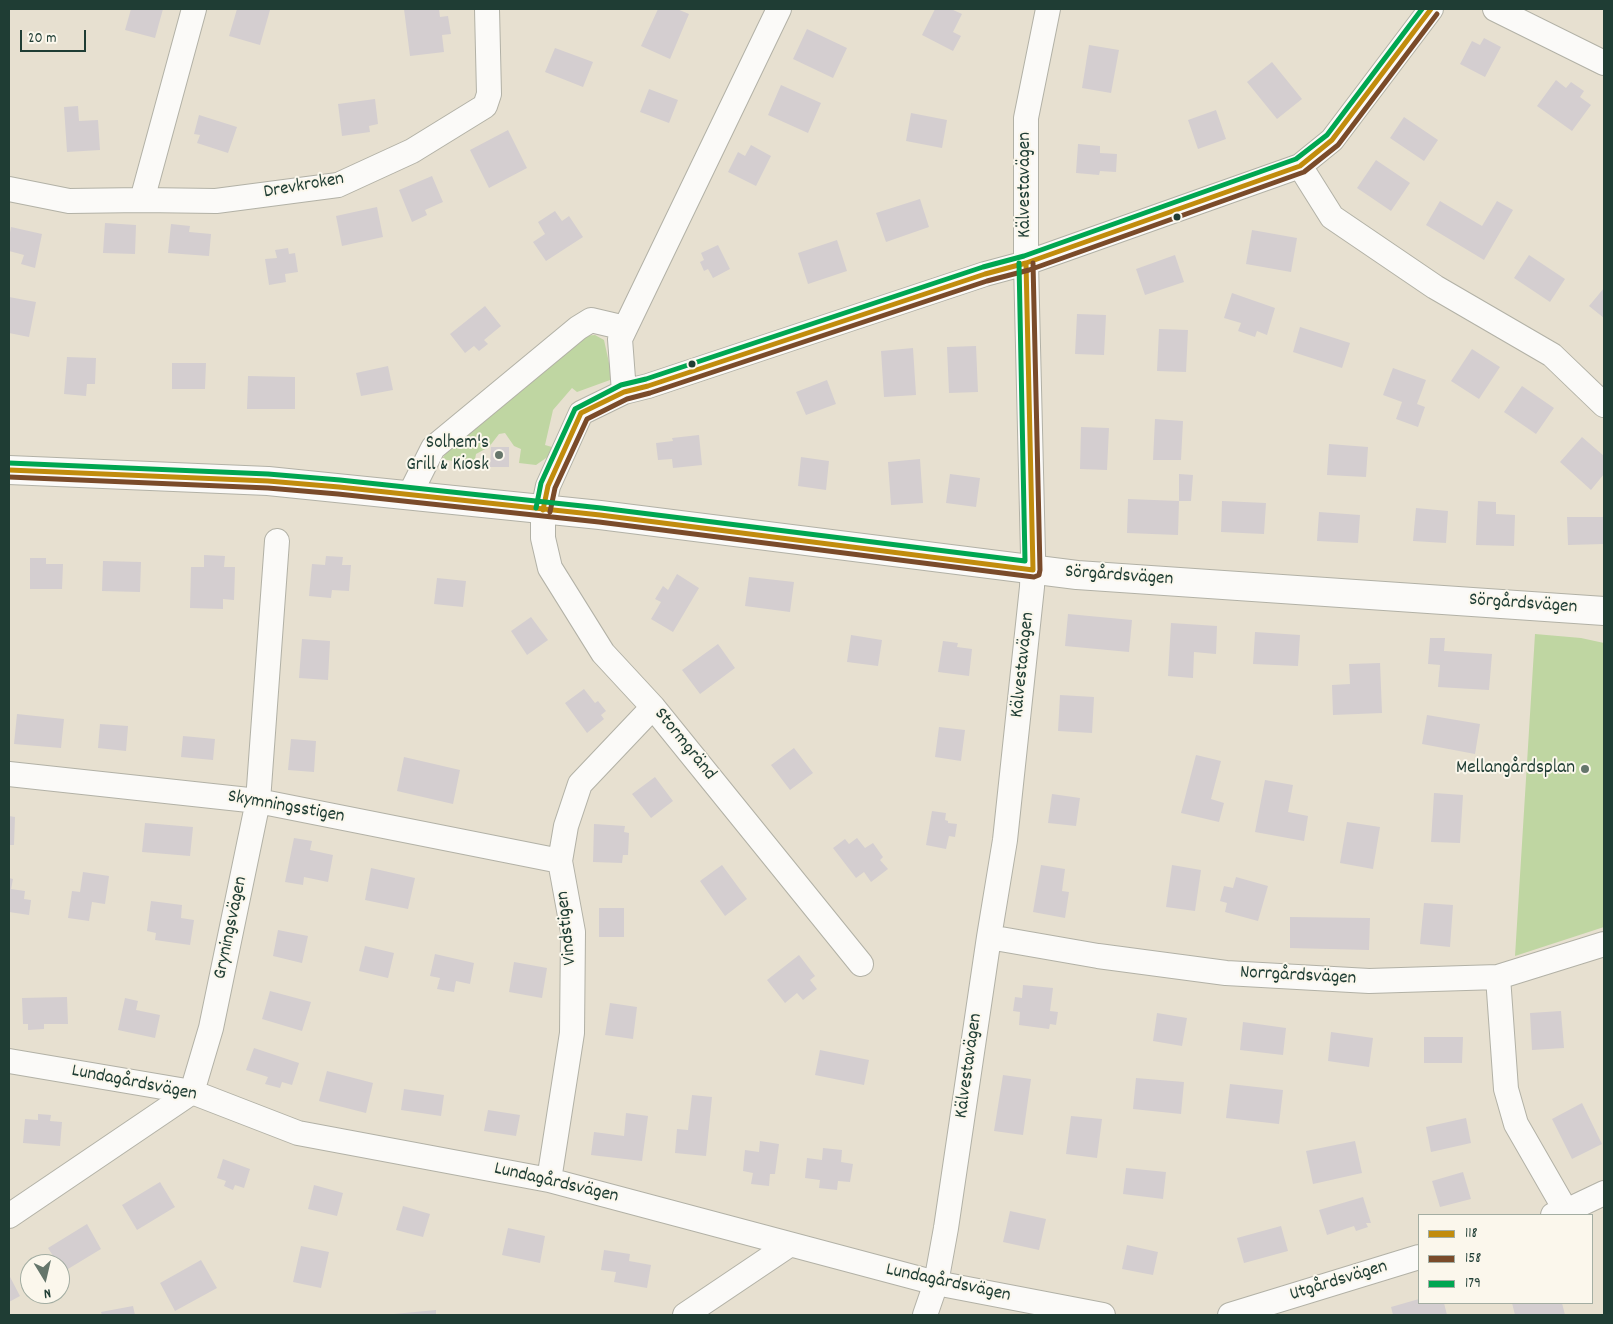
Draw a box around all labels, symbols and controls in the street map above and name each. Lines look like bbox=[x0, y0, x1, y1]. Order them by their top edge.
scale bar bbox=[22, 20, 89, 52]
text: 20 m bbox=[28, 28, 56, 50]
street label: Kälvestavägen bbox=[1015, 132, 1037, 238]
street label: Drevkroken bbox=[262, 169, 346, 205]
unlabelled marker bbox=[1172, 212, 1182, 222]
unlabelled marker bbox=[687, 359, 697, 369]
place label: Solhem's Grill & Kiosk bbox=[406, 433, 489, 477]
marker: Solhem's Grill & Kiosk bbox=[493, 449, 505, 461]
street label: Sörgårdsvägen bbox=[1064, 562, 1174, 592]
street label: Sörgårdsvägen bbox=[1468, 590, 1578, 620]
street label: Kälvestavägen bbox=[1007, 611, 1041, 719]
street label: Stormgränd bbox=[648, 704, 720, 786]
place label: Mellangårdsplan bbox=[1456, 758, 1575, 780]
marker: Mellangårdsplan bbox=[1579, 763, 1591, 775]
street label: Skymningsstigen bbox=[226, 787, 346, 829]
street label: Gryningsvägen bbox=[210, 874, 254, 982]
street label: Vindstigen bbox=[553, 890, 583, 966]
street label: Norrgårdsvägen bbox=[1239, 963, 1357, 991]
street label: Kälvestavägen bbox=[951, 1012, 989, 1120]
street label: Lundagårdsvägen bbox=[69, 1061, 199, 1107]
street label: Lundagårdsvägen bbox=[491, 1159, 621, 1209]
legend bbox=[1418, 1214, 1593, 1304]
text: 118 bbox=[1465, 1223, 1478, 1245]
text: 158 bbox=[1465, 1248, 1481, 1270]
north arrow bbox=[20, 1254, 70, 1304]
street label: Utgårdsvägen bbox=[1287, 1256, 1391, 1308]
street label: Lundagårdsvägen bbox=[883, 1260, 1013, 1308]
text: 179 bbox=[1465, 1273, 1481, 1295]
text: N bbox=[42, 1282, 52, 1303]

